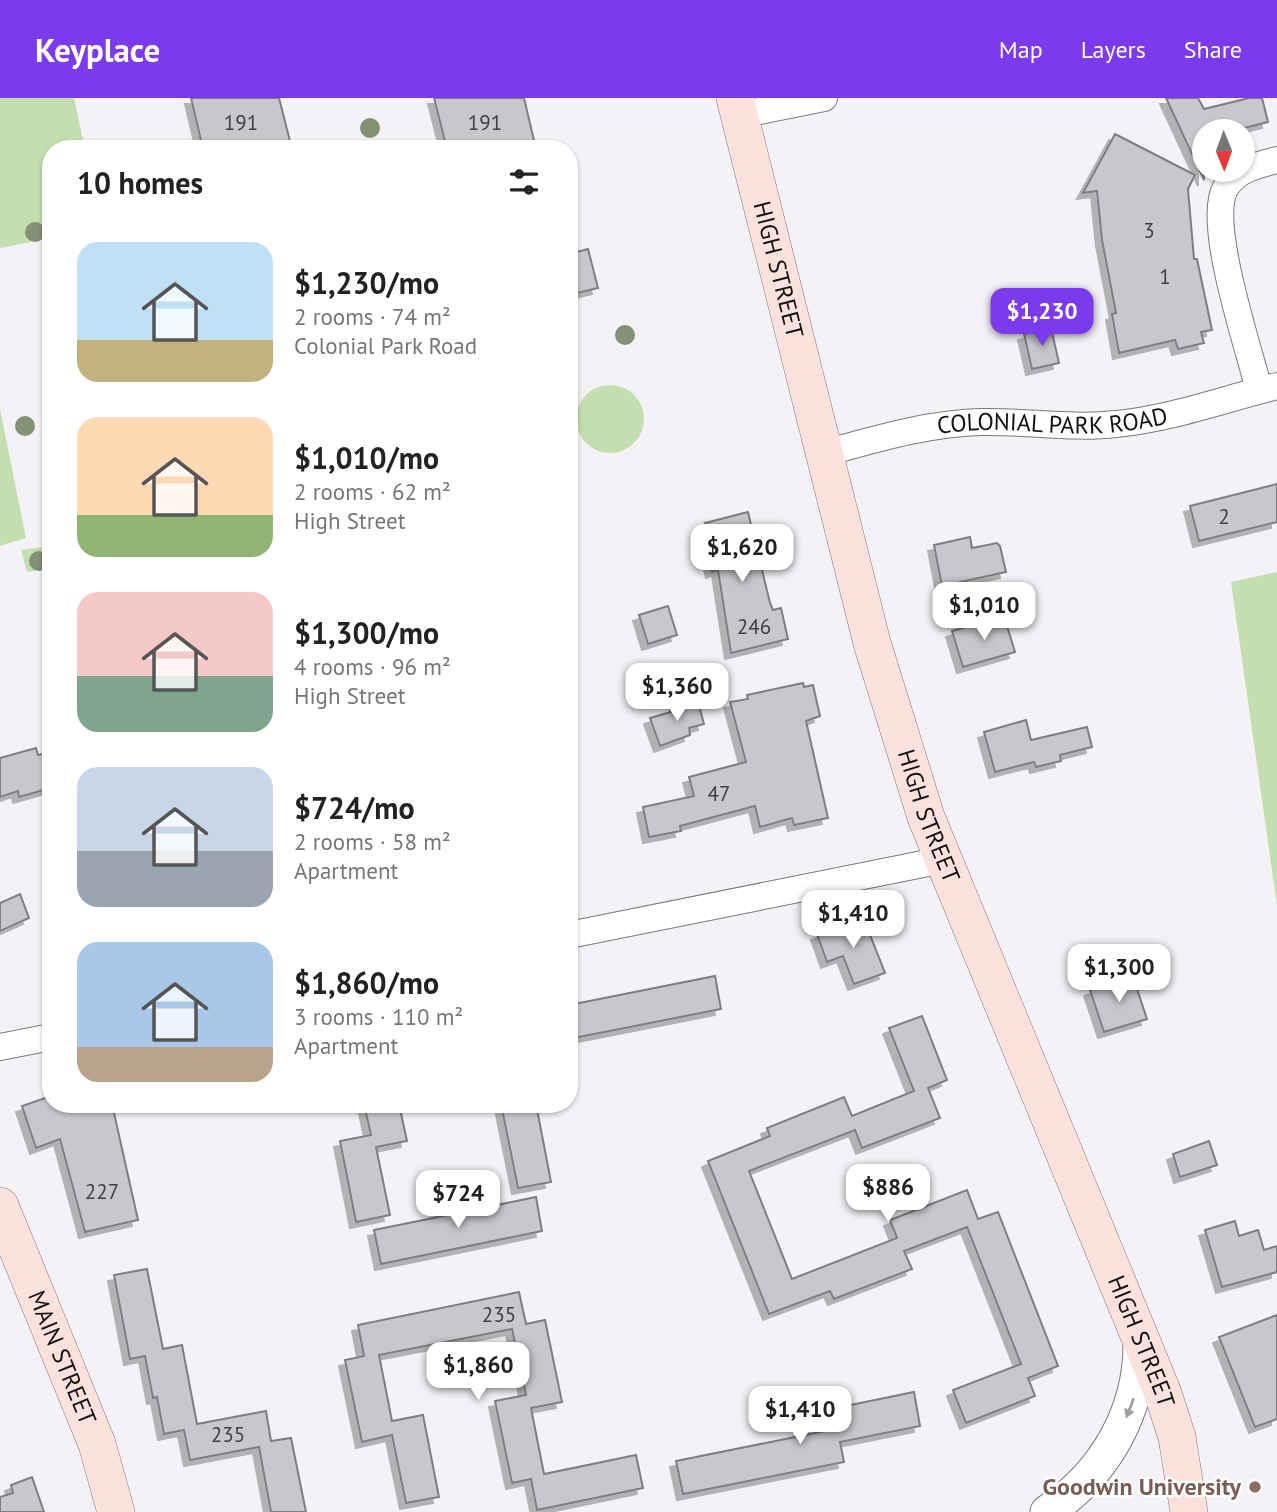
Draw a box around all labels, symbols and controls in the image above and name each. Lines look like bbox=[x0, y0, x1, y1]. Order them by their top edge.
text: Keyplace bbox=[35, 28, 160, 71]
text: Map bbox=[999, 34, 1043, 65]
text: Layers bbox=[1081, 34, 1146, 65]
text: Share bbox=[1184, 34, 1242, 65]
house number: 191 bbox=[224, 109, 258, 136]
house number: 191 bbox=[468, 109, 502, 136]
north arrow bbox=[1192, 119, 1255, 182]
map controls bbox=[1192, 119, 1255, 182]
text: 10 homes bbox=[77, 163, 203, 202]
icon: filters bbox=[505, 163, 543, 201]
street label: HIGH STREET bbox=[747, 198, 811, 341]
house number: 3 bbox=[1143, 217, 1155, 244]
text: $1,230/mo bbox=[294, 263, 439, 302]
house number: 1 bbox=[1159, 263, 1171, 290]
icon: home bbox=[133, 270, 217, 354]
pin: $1,230 bbox=[985, 288, 1099, 348]
text: $1,230 bbox=[1006, 296, 1078, 325]
text: 2 rooms · 74 m² bbox=[294, 302, 451, 331]
text: Colonial Park Road bbox=[294, 331, 477, 360]
street label: COLONIAL PARK ROAD bbox=[935, 400, 1170, 441]
text: $1,010/mo bbox=[294, 438, 439, 477]
icon: home bbox=[133, 445, 217, 529]
text: 2 rooms · 62 m² bbox=[294, 477, 451, 506]
house number: 2 bbox=[1218, 503, 1230, 530]
text: High Street bbox=[294, 506, 405, 535]
pin: $1,620 bbox=[685, 524, 799, 584]
text: $1,620 bbox=[706, 532, 778, 561]
pin: $1,010 bbox=[927, 582, 1041, 642]
text: $1,010 bbox=[948, 590, 1020, 619]
text: $1,300/mo bbox=[294, 613, 439, 652]
house number: 246 bbox=[737, 613, 771, 640]
icon: home bbox=[133, 620, 217, 704]
text: 4 rooms · 96 m² bbox=[294, 652, 451, 681]
pin: $1,360 bbox=[620, 664, 734, 723]
text: $1,360 bbox=[641, 671, 713, 700]
text: High Street bbox=[294, 681, 405, 710]
street label: HIGH STREET bbox=[891, 745, 967, 887]
house number: 47 bbox=[708, 780, 730, 807]
text: $724/mo bbox=[294, 788, 415, 827]
icon: home bbox=[133, 795, 217, 879]
text: 2 rooms · 58 m² bbox=[294, 827, 451, 856]
text: Apartment bbox=[294, 856, 398, 885]
pin: $1,410 bbox=[796, 890, 910, 950]
text: $1,410 bbox=[817, 898, 889, 927]
pin: $1,300 bbox=[1062, 944, 1176, 1004]
text: $1,300 bbox=[1083, 952, 1155, 981]
text: $1,860/mo bbox=[294, 963, 439, 1002]
icon: home bbox=[133, 970, 217, 1054]
text: 3 rooms · 110 m² bbox=[294, 1002, 463, 1031]
text: Apartment bbox=[294, 1031, 398, 1060]
pin: $886 bbox=[847, 1164, 929, 1224]
pin: $724 bbox=[417, 1170, 499, 1230]
text: $886 bbox=[862, 1172, 914, 1201]
house number: 227 bbox=[85, 1178, 119, 1205]
text: $724 bbox=[432, 1178, 484, 1207]
street label: HIGH STREET bbox=[1101, 1271, 1182, 1411]
street label: MAIN STREET bbox=[21, 1286, 104, 1429]
house number: 235 bbox=[482, 1301, 516, 1328]
pin: $1,860 bbox=[421, 1342, 535, 1402]
text: $1,860 bbox=[442, 1350, 514, 1379]
pin: $1,410 bbox=[743, 1386, 857, 1446]
text: $1,410 bbox=[764, 1394, 836, 1423]
one-way arrow bbox=[1124, 1397, 1135, 1418]
house number: 235 bbox=[211, 1421, 245, 1448]
place label: Goodwin University bbox=[1042, 1471, 1242, 1502]
marker: Goodwin University bbox=[1247, 1479, 1263, 1495]

